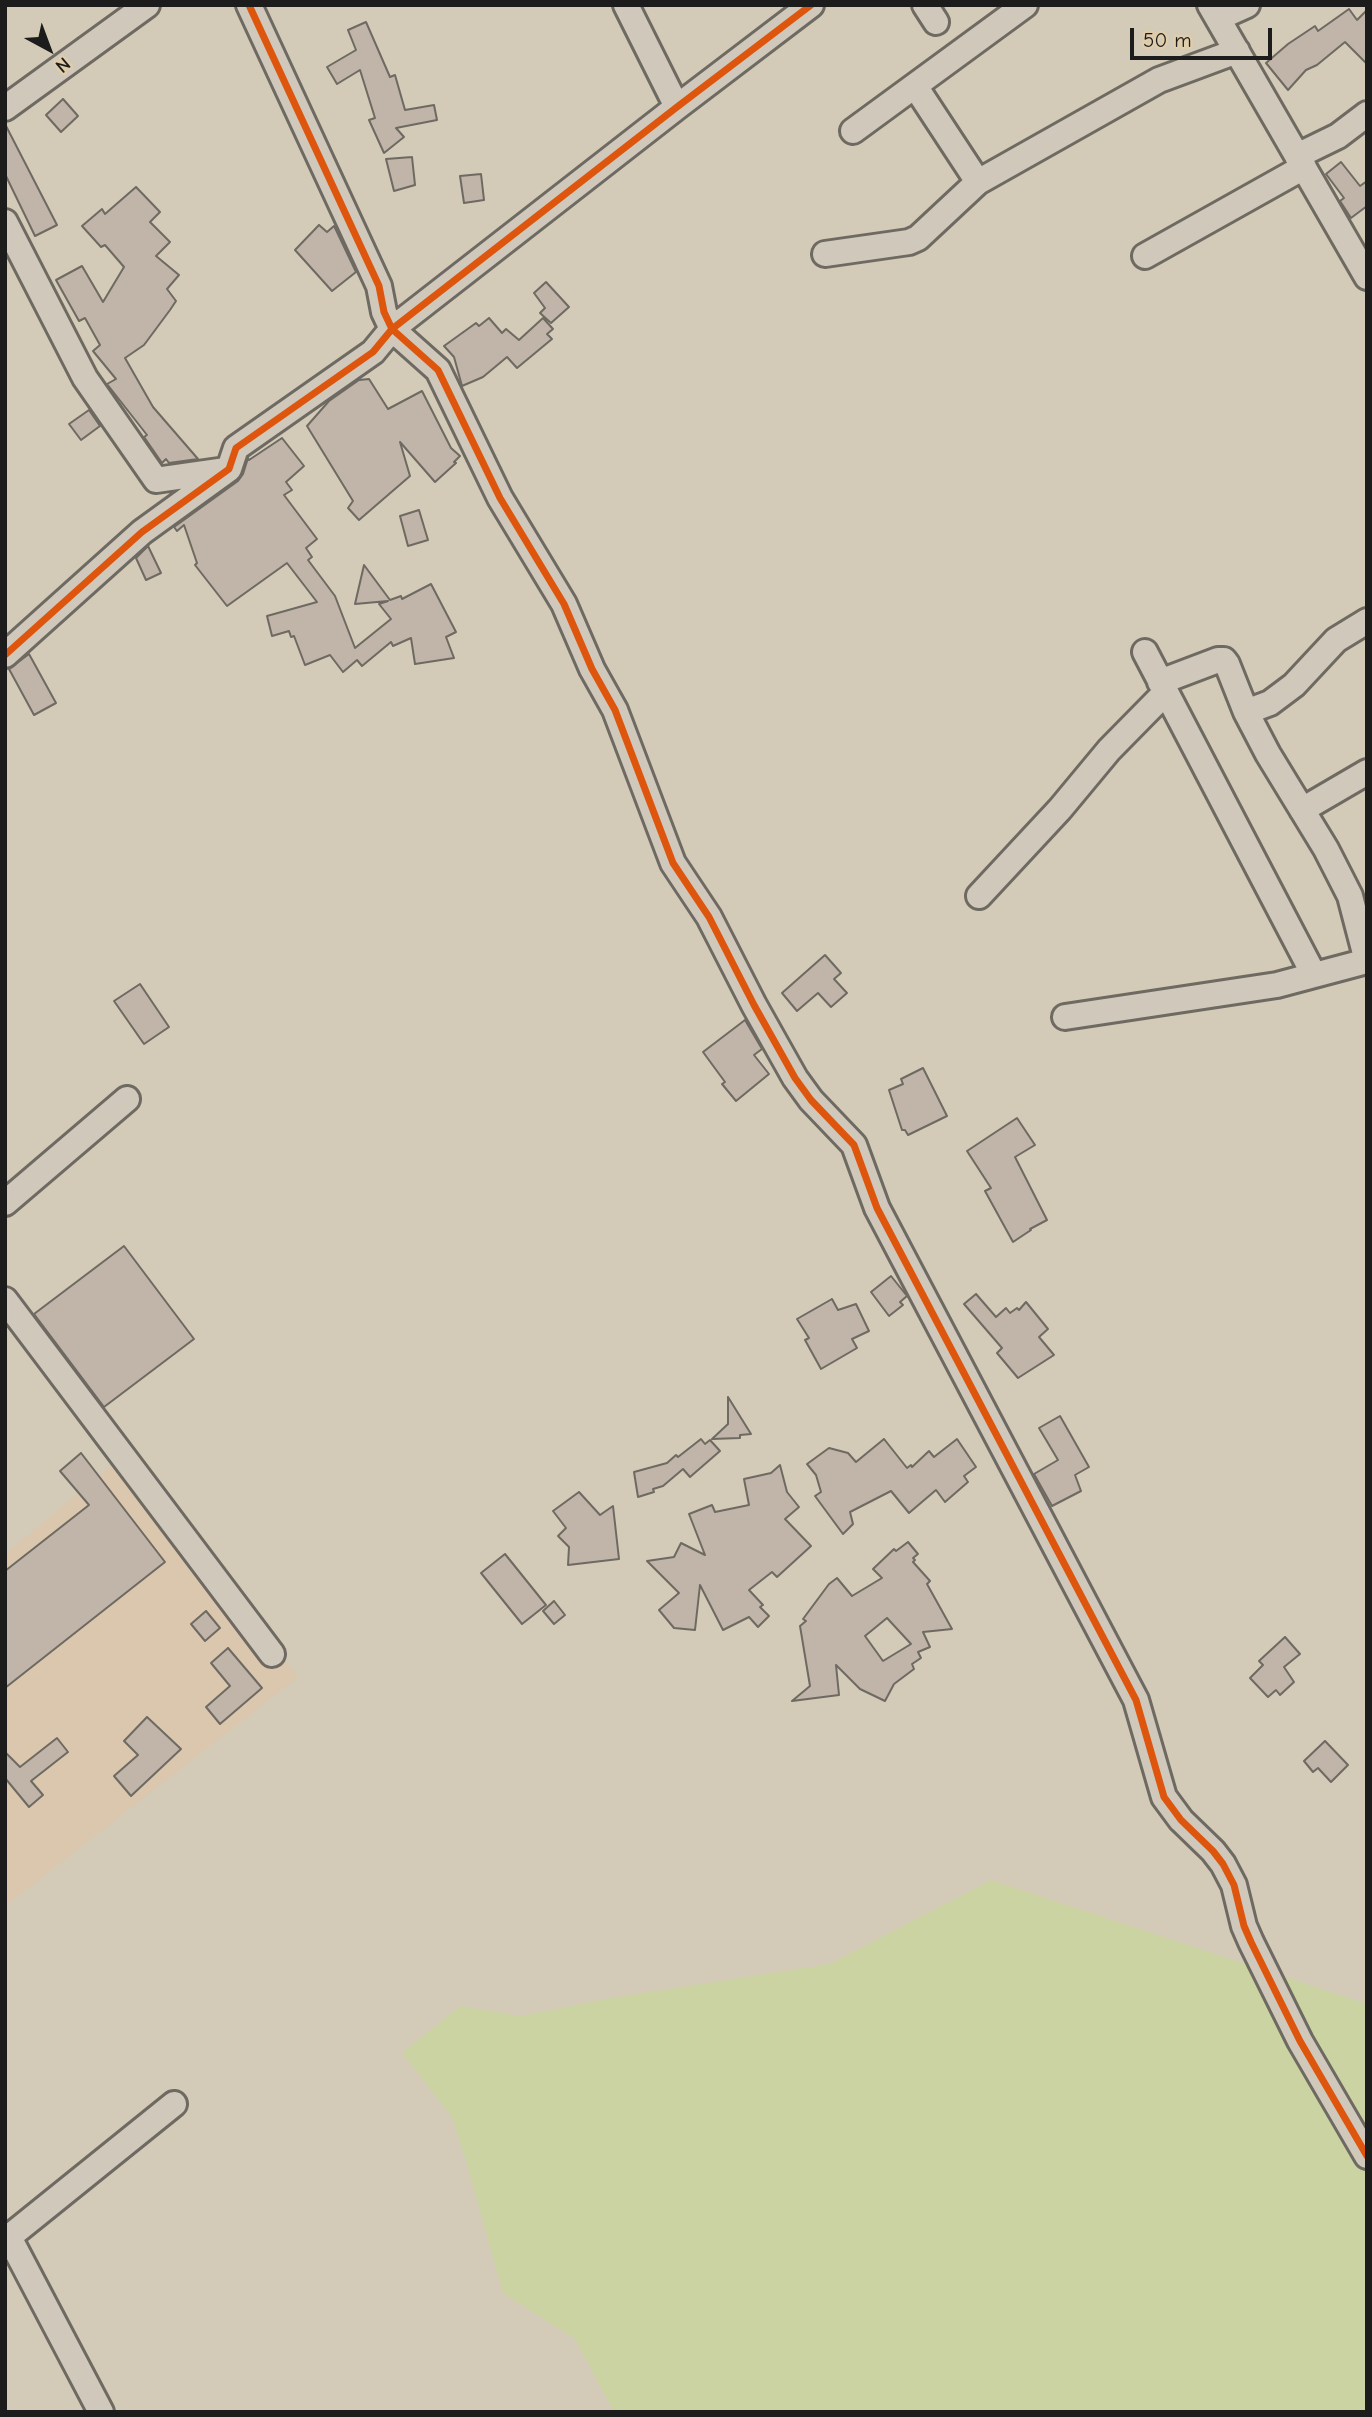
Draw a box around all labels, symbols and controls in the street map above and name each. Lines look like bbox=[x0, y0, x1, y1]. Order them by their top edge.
north arrow bbox=[14, 14, 84, 84]
scale bar bbox=[1134, 14, 1276, 58]
text: 50 m bbox=[1143, 28, 1192, 52]
text: N bbox=[51, 52, 75, 77]

